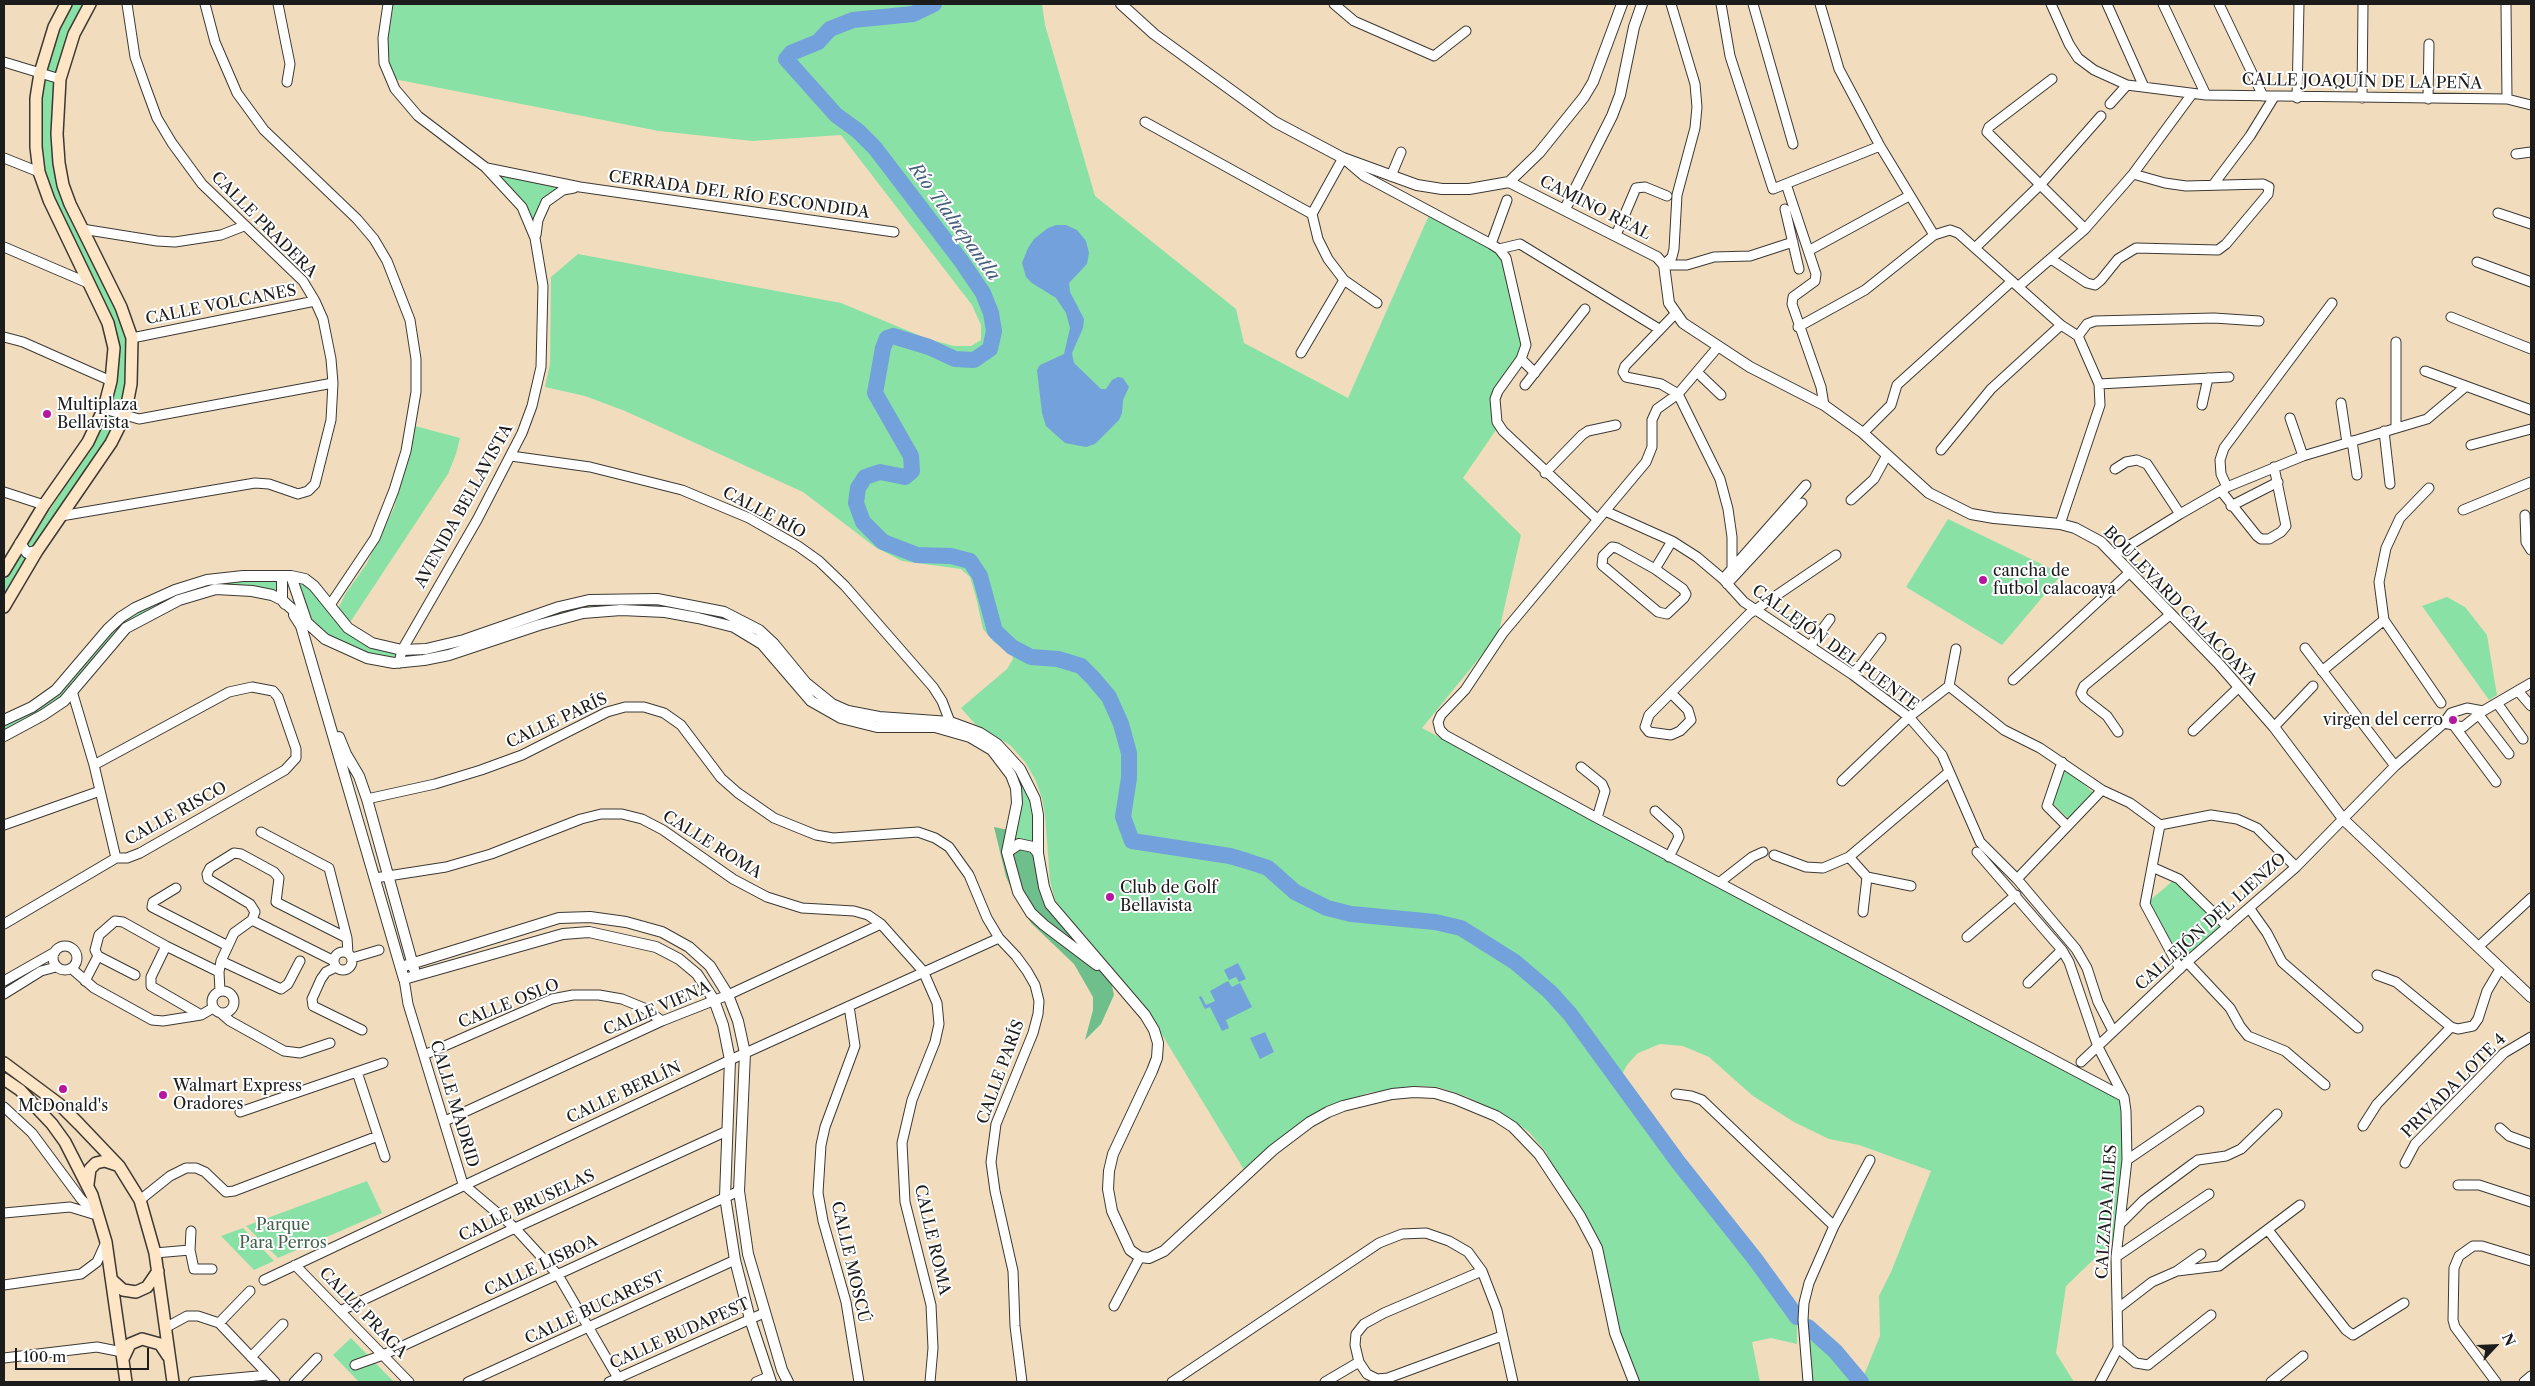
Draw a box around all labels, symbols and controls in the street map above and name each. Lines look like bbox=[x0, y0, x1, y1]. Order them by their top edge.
street label: CALLE JOAQUÍN DE LA PEÑA bbox=[2242, 70, 2482, 94]
water label: Río Tlalnepantla bbox=[904, 159, 1004, 285]
street label: CERRADA DEL RÍO ESCONDIDA bbox=[607, 167, 871, 223]
street label: CALLE PRADERA bbox=[207, 168, 321, 282]
street label: CAMINO REAL bbox=[1536, 172, 1654, 244]
street label: CALLE VOLCANES bbox=[144, 281, 298, 329]
place label: Multiplaza Bellavista bbox=[57, 395, 138, 433]
marker: Multiplaza Bellavista bbox=[41, 408, 53, 420]
street label: AVENIDA BELLAVISTA bbox=[411, 421, 517, 591]
street label: CALLE RÍO bbox=[719, 483, 809, 543]
street label: BOULEVARD CALACOAYA bbox=[2099, 523, 2261, 689]
place label: cancha de futbol calacoaya bbox=[1993, 561, 2116, 599]
marker: cancha de futbol calacoaya bbox=[1977, 574, 1989, 586]
street label: CALLEJÓN DEL PUENTE bbox=[1748, 581, 1922, 715]
street label: CALLE PARÍS bbox=[503, 689, 611, 753]
place label: virgen del cerro bbox=[2323, 710, 2443, 730]
marker: virgen del cerro bbox=[2447, 714, 2459, 726]
street label: CALLE RISCO bbox=[122, 778, 230, 850]
street label: CALLE ROMA bbox=[659, 807, 765, 883]
street label: CALLEJÓN DEL LIENZO bbox=[2132, 849, 2290, 995]
place label: Club de Golf Bellavista bbox=[1120, 878, 1217, 916]
marker: Club de Golf Bellavista bbox=[1104, 891, 1116, 903]
street label: CALLE OSLO bbox=[456, 975, 562, 1033]
street label: CALLE VIENA bbox=[601, 978, 713, 1040]
street label: CALLE PARÍS bbox=[973, 1017, 1029, 1127]
street label: PRIVADA LOTE 4 bbox=[2398, 1030, 2510, 1142]
street label: CALLE MADRID bbox=[426, 1038, 482, 1170]
street label: CALLE BERLÍN bbox=[564, 1058, 684, 1128]
place label: Walmart Express Oradores bbox=[173, 1076, 302, 1114]
marker: McDonald's bbox=[57, 1083, 69, 1095]
marker: Walmart Express Oradores bbox=[157, 1089, 169, 1101]
place label: McDonald's bbox=[18, 1096, 108, 1116]
street label: CALZADA AILES bbox=[2093, 1144, 2121, 1280]
street label: CALLE BRUSELAS bbox=[456, 1166, 598, 1246]
street label: CALLE ROMA bbox=[910, 1183, 954, 1297]
street label: CALLE MOSCÚ bbox=[827, 1199, 873, 1325]
park label: Parque Para Perros bbox=[239, 1215, 327, 1253]
street label: CALLE LISBOA bbox=[481, 1231, 601, 1301]
street label: CALLE PRAGA bbox=[315, 1264, 411, 1362]
street label: CALLE BUCAREST bbox=[522, 1267, 668, 1349]
street label: CALLE BUDAPEST bbox=[607, 1294, 753, 1374]
north arrow bbox=[2470, 1321, 2520, 1371]
text: N bbox=[2498, 1330, 2519, 1349]
scale bar bbox=[18, 1338, 151, 1370]
text: 100 m bbox=[23, 1347, 66, 1366]

